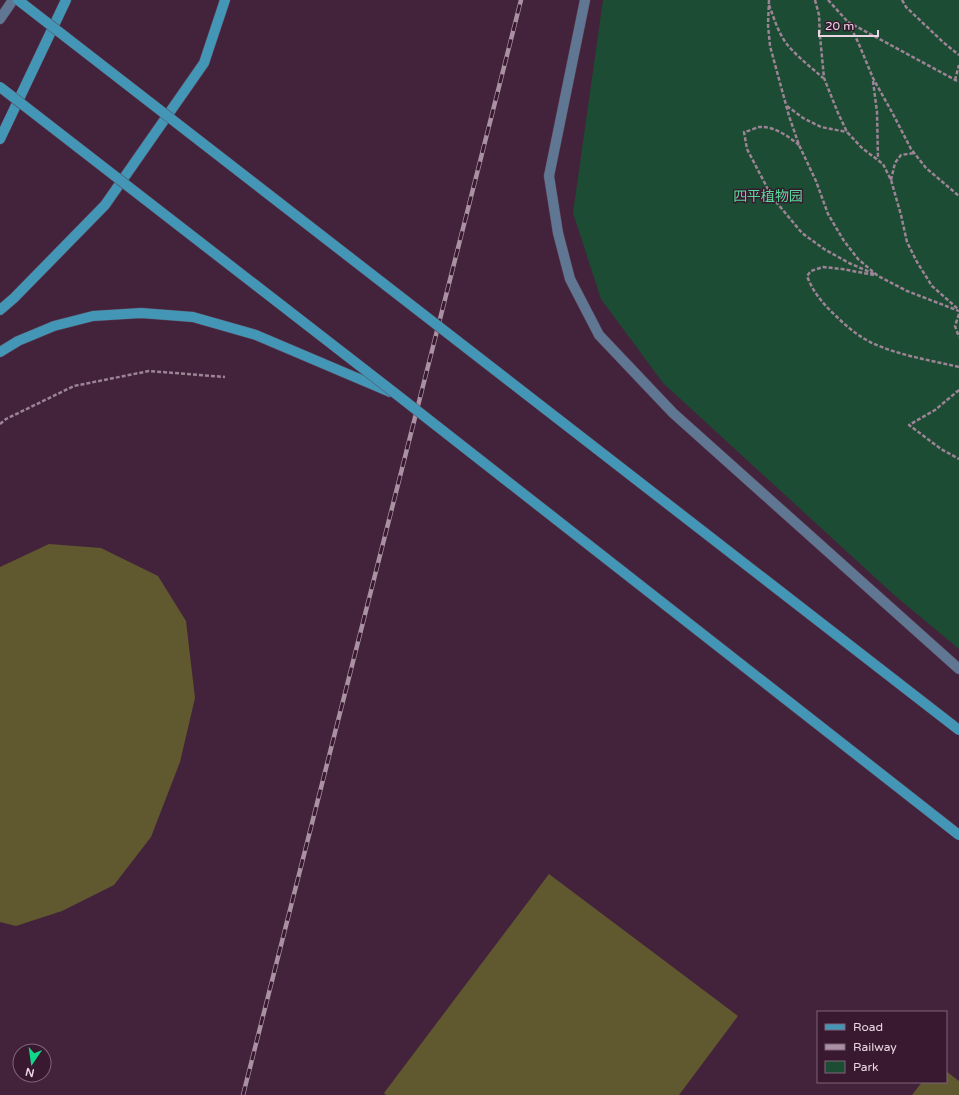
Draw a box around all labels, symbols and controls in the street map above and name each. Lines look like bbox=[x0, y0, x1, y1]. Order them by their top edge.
scale bar bbox=[819, 12, 878, 38]
text: 20 m bbox=[825, 19, 854, 33]
park label: 四平植物园 bbox=[733, 188, 803, 205]
legend bbox=[817, 1011, 947, 1083]
text: Road bbox=[853, 1020, 883, 1034]
text: Railway bbox=[853, 1040, 897, 1054]
north arrow bbox=[12, 1043, 52, 1083]
text: Park bbox=[853, 1060, 879, 1074]
text: N bbox=[24, 1065, 36, 1080]

